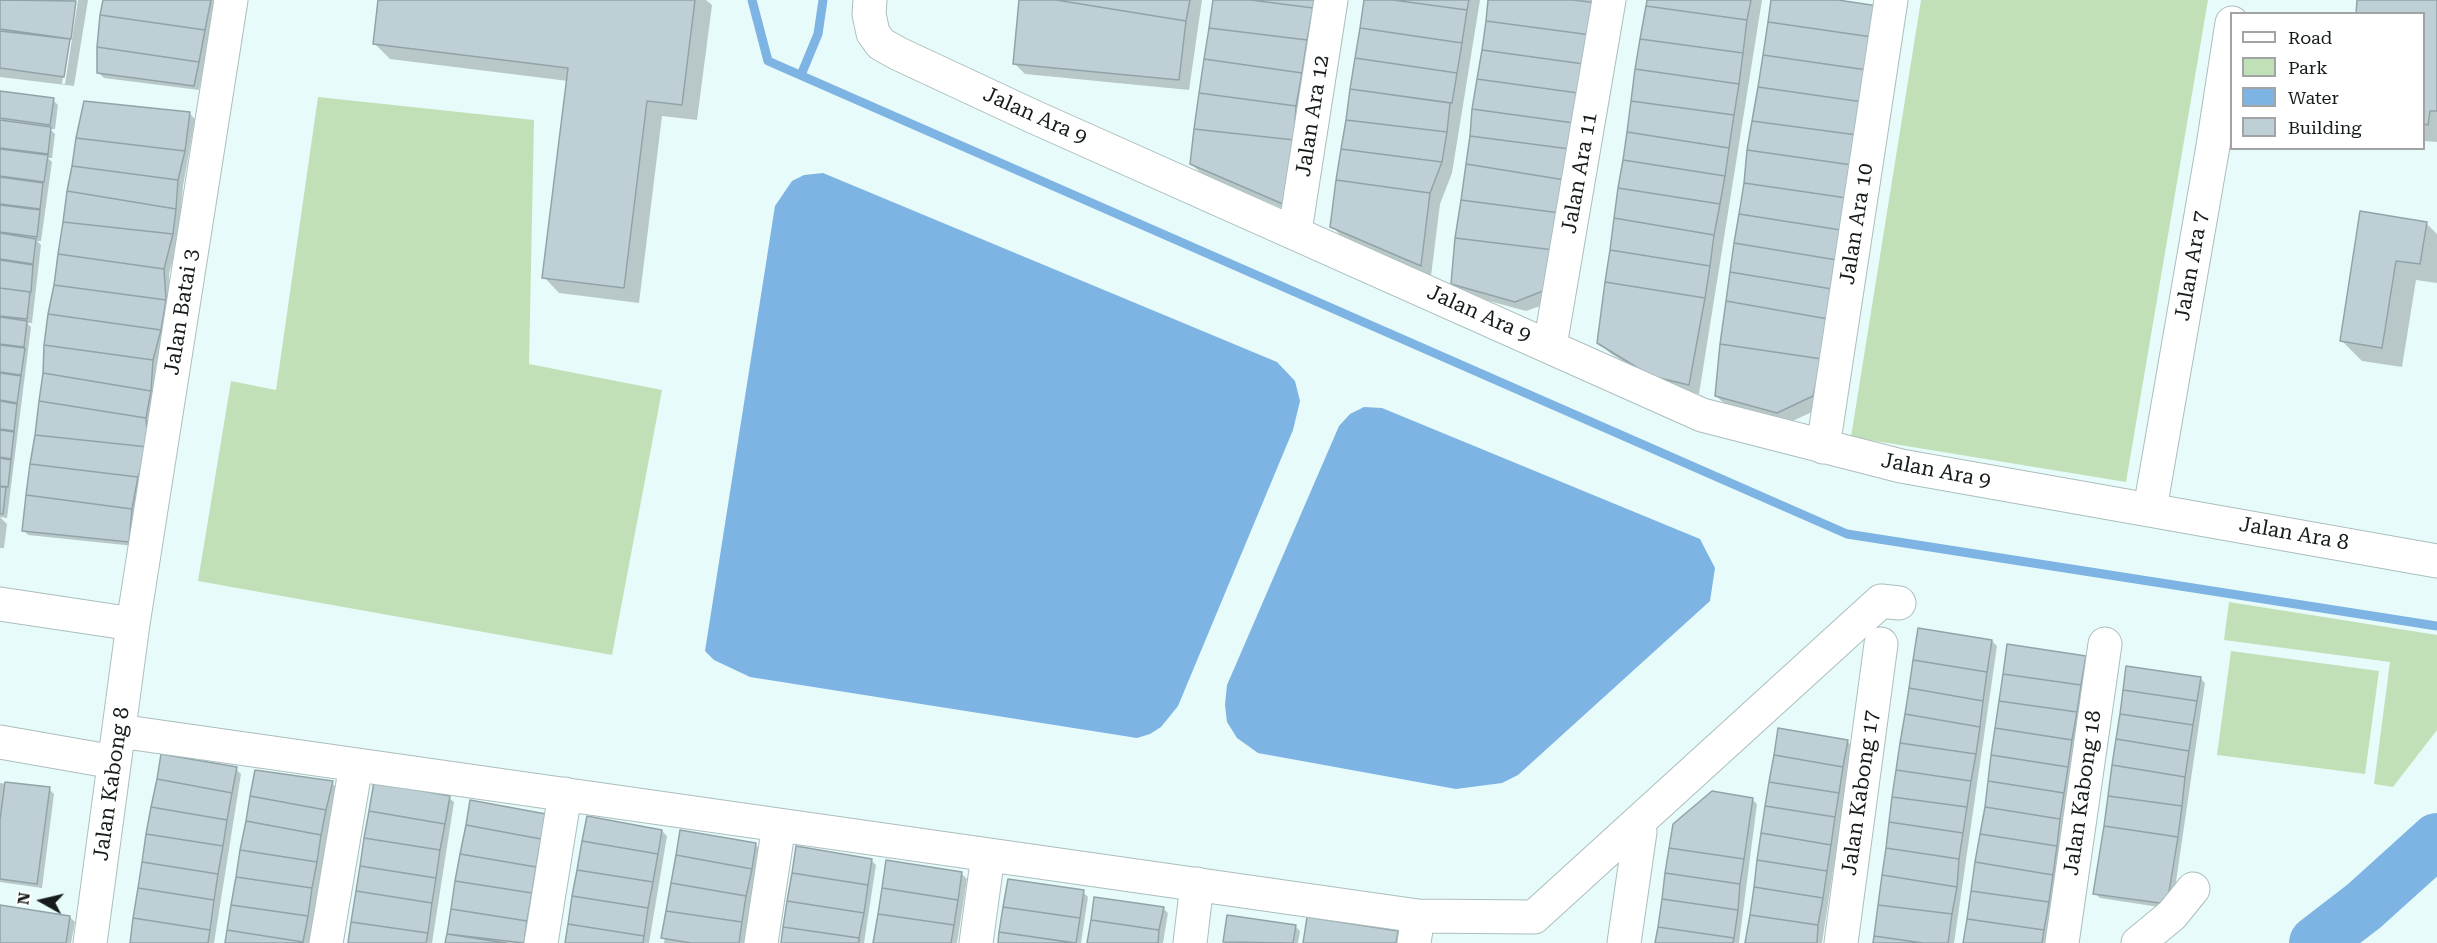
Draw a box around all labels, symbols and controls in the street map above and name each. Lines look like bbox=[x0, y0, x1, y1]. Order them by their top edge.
legend bbox=[2230, 12, 2425, 150]
text: Road bbox=[2288, 27, 2332, 48]
street label: Jalan Ara 12 bbox=[1291, 53, 1335, 179]
text: Park bbox=[2288, 57, 2328, 78]
street label: Jalan Ara 9 bbox=[979, 82, 1091, 150]
text: Water bbox=[2288, 87, 2339, 108]
street label: Jalan Ara 11 bbox=[1557, 110, 1603, 236]
text: Building bbox=[2288, 117, 2362, 138]
street label: Jalan Ara 10 bbox=[1835, 161, 1879, 287]
street label: Jalan Ara 7 bbox=[2170, 209, 2214, 323]
street label: Jalan Batai 3 bbox=[160, 247, 204, 377]
street label: Jalan Ara 9 bbox=[1423, 280, 1535, 348]
street label: Jalan Ara 9 bbox=[1879, 448, 1993, 494]
street label: Jalan Ara 8 bbox=[2237, 512, 2351, 556]
street label: Jalan Kabong 8 bbox=[89, 706, 135, 862]
street label: Jalan Kabong 17 bbox=[1837, 709, 1885, 877]
street label: Jalan Kabong 18 bbox=[2059, 709, 2107, 877]
north arrow bbox=[12, 871, 72, 931]
text: N bbox=[13, 891, 34, 906]

